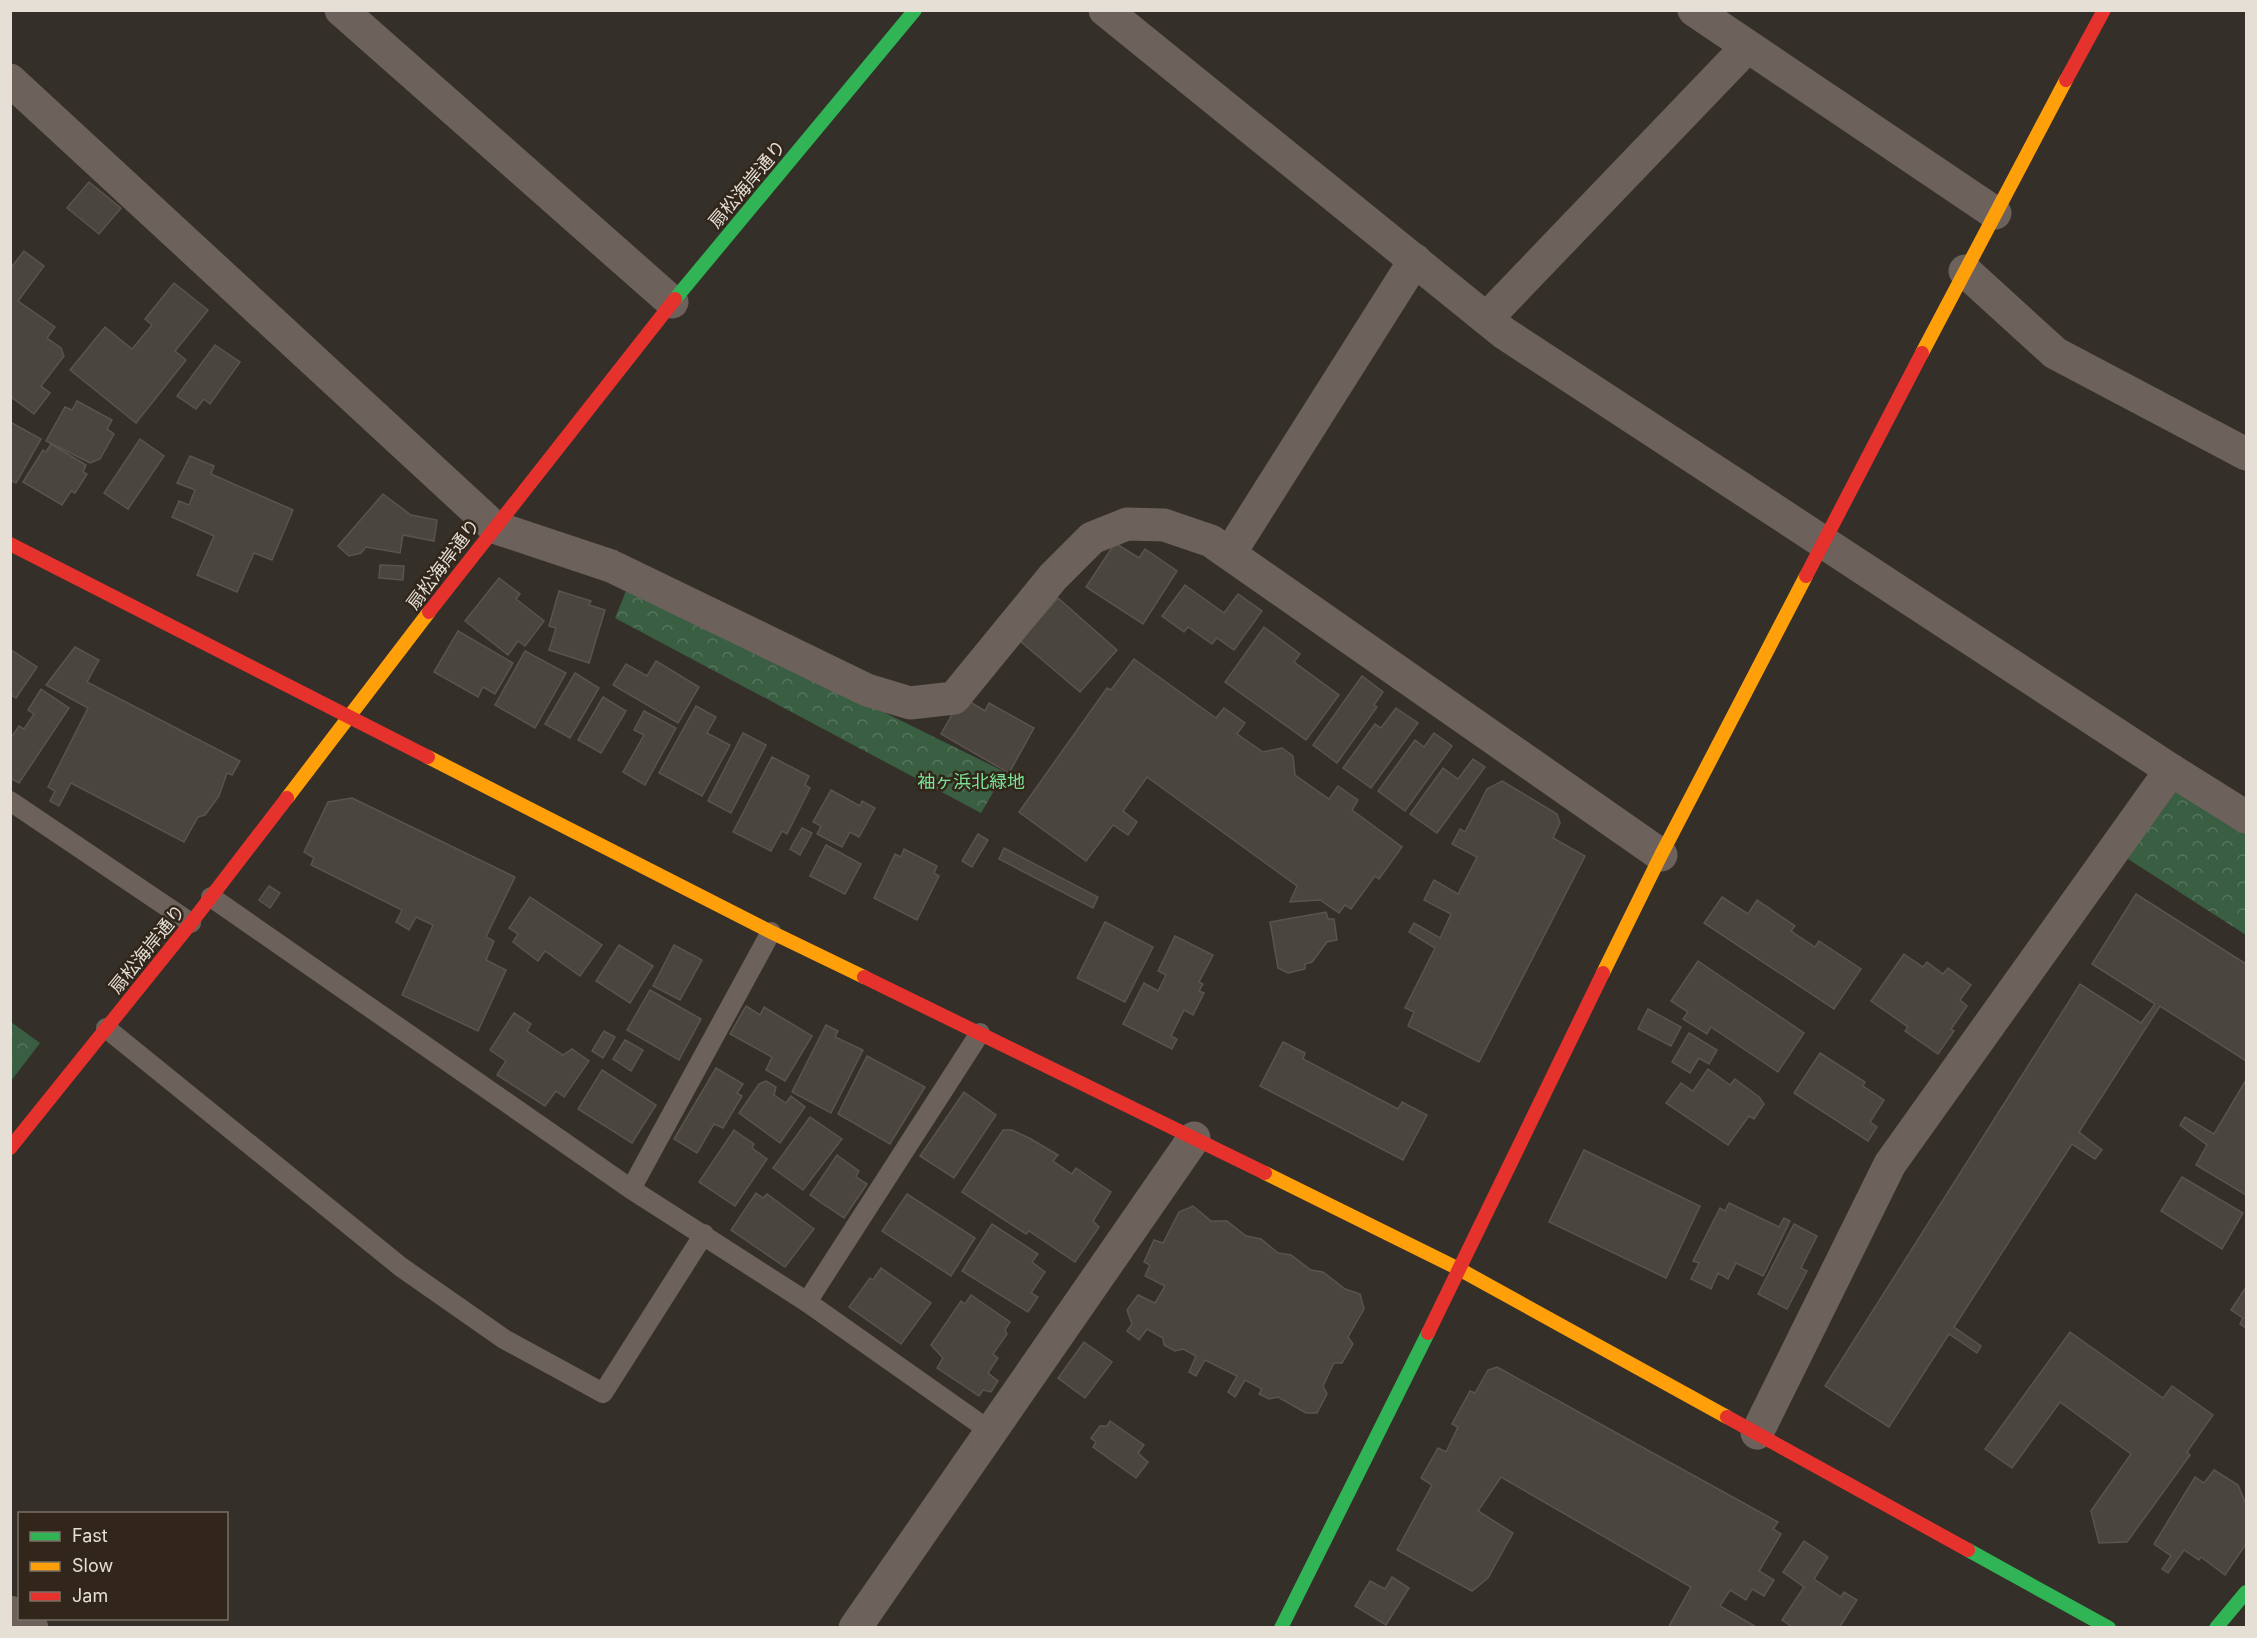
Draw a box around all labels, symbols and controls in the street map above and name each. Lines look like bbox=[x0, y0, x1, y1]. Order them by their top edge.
street label: 扇松海岸通り bbox=[704, 136, 790, 232]
street label: 扇松海岸通り bbox=[402, 515, 484, 613]
park label: 袖ヶ浜北緑地 bbox=[917, 771, 1025, 792]
street label: 扇松海岸通り bbox=[105, 900, 189, 998]
legend bbox=[18, 1512, 228, 1620]
text: Fast bbox=[72, 1525, 108, 1546]
text: Slow bbox=[72, 1555, 113, 1576]
text: Jam bbox=[72, 1585, 108, 1606]

